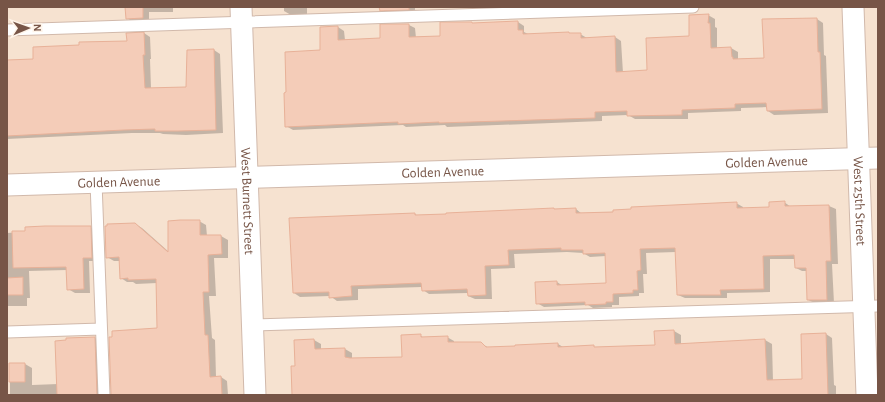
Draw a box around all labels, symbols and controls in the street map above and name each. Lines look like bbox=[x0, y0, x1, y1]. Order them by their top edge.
north arrow bbox=[8, 8, 48, 48]
text: N bbox=[32, 24, 43, 32]
street label: West Burnett Street bbox=[238, 147, 256, 255]
street label: Golden Avenue bbox=[725, 154, 808, 171]
street label: West 25th Street bbox=[850, 156, 868, 246]
street label: Golden Avenue bbox=[401, 164, 484, 181]
street label: Golden Avenue bbox=[77, 174, 160, 191]

